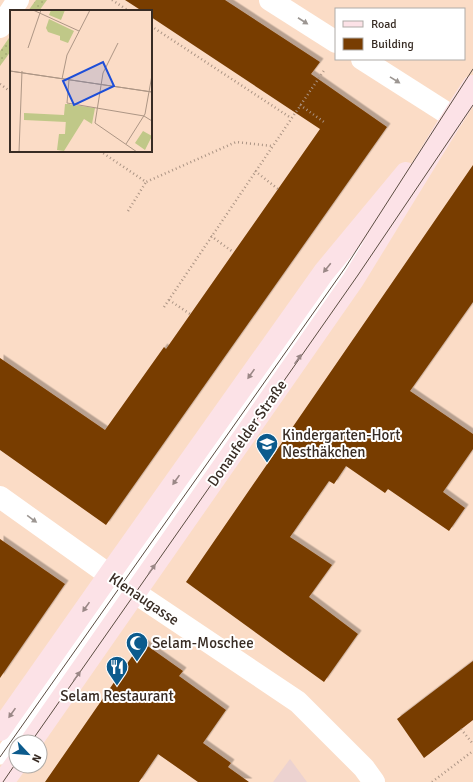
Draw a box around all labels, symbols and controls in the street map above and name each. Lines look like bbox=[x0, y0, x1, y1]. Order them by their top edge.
legend bbox=[335, 8, 465, 60]
inset map bbox=[10, 10, 152, 152]
one-way arrow bbox=[298, 17, 308, 25]
text: Road bbox=[371, 17, 397, 32]
text: Building bbox=[371, 37, 414, 52]
one-way arrow bbox=[390, 76, 400, 84]
one-way arrow bbox=[323, 263, 331, 273]
one-way arrow bbox=[294, 354, 302, 364]
one-way arrow bbox=[247, 368, 255, 379]
street label: Donaufelder Straße bbox=[203, 376, 291, 490]
place label: Kindergarten-Hort Nesthäkchen bbox=[282, 426, 400, 461]
school or university icon: Kindergarten-Hort Nesthäkchen bbox=[254, 431, 280, 464]
one-way arrow bbox=[172, 474, 180, 485]
one-way arrow bbox=[26, 515, 37, 524]
one-way arrow bbox=[148, 564, 156, 574]
street label: Klenaugasse bbox=[105, 569, 183, 629]
one-way arrow bbox=[82, 602, 90, 612]
mosque icon: Selam-Moschee bbox=[124, 630, 150, 663]
place label: Selam-Moschee bbox=[152, 634, 254, 652]
restaurant icon: Selam Restaurant bbox=[104, 654, 130, 687]
one-way arrow bbox=[73, 670, 81, 681]
place label: Selam Restaurant bbox=[60, 687, 174, 705]
one-way arrow bbox=[8, 708, 16, 719]
north arrow bbox=[8, 734, 48, 774]
text: N bbox=[29, 752, 44, 764]

